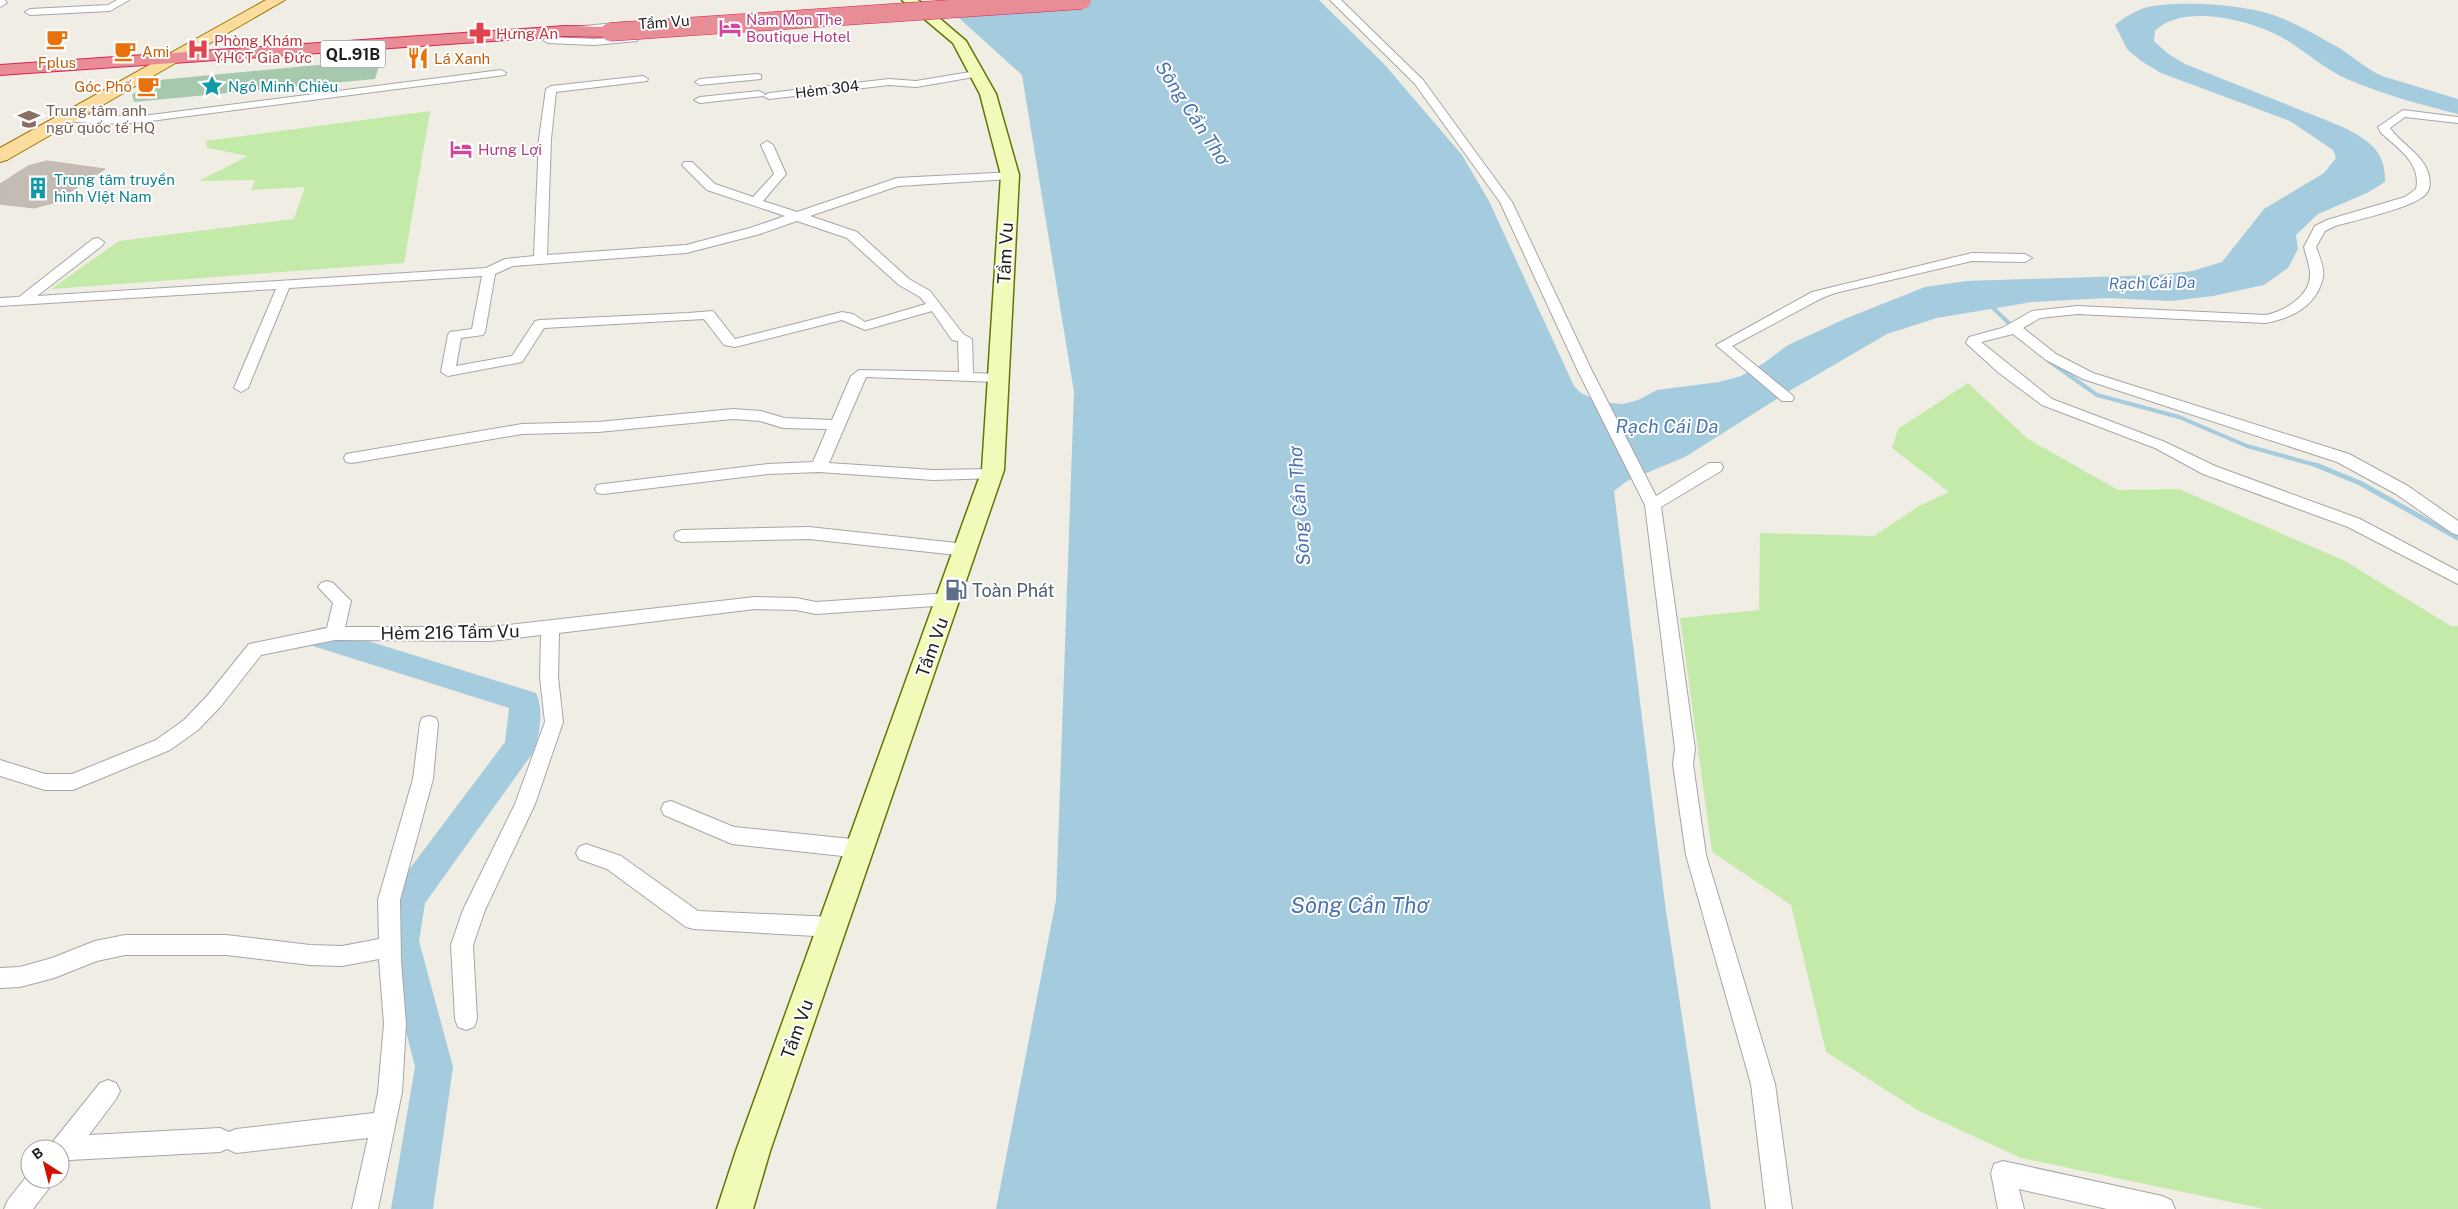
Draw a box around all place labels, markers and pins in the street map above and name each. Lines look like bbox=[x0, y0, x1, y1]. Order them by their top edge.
place label: Nam Mon The Boutique Hotel bbox=[746, 11, 851, 45]
hotel icon: Nam Mon The Boutique Hotel bbox=[717, 15, 743, 41]
pharmacy icon: Hưng An bbox=[467, 20, 493, 46]
place label: Hưng An bbox=[496, 25, 558, 42]
cafe icon: Fplus bbox=[44, 26, 70, 52]
place label: Phòng Khám YHCT Gia Đức bbox=[214, 32, 312, 66]
hospital icon: Phòng Khám YHCT Gia Đức bbox=[185, 36, 211, 62]
cafe icon: Ami bbox=[112, 38, 138, 64]
place label: Ami bbox=[142, 43, 169, 60]
restaurant icon: Lá Xanh bbox=[405, 45, 431, 71]
place label: Lá Xanh bbox=[434, 50, 490, 67]
place label: Fplus bbox=[38, 54, 76, 71]
cafe icon: Góc Phố bbox=[135, 73, 161, 99]
place icon: Ngô Minh Chiêu bbox=[199, 73, 225, 99]
place label: Góc Phố bbox=[74, 78, 133, 95]
place label: Ngô Minh Chiêu bbox=[228, 78, 338, 95]
place label: Trung tâm anh ngữ quốc tế HQ bbox=[46, 102, 155, 136]
school or university icon: Trung tâm anh ngữ quốc tế HQ bbox=[16, 106, 42, 132]
hotel icon: Hưng Lợi bbox=[448, 136, 474, 162]
place label: Hưng Lợi bbox=[478, 141, 542, 158]
place label: Trung tâm truyền hình VIệt Nam bbox=[54, 171, 175, 205]
building icon: Trung tâm truyền hình VIệt Nam bbox=[25, 175, 51, 201]
fuel station icon: Toàn Phát bbox=[943, 577, 969, 603]
place label: Toàn Phát bbox=[972, 580, 1055, 601]

